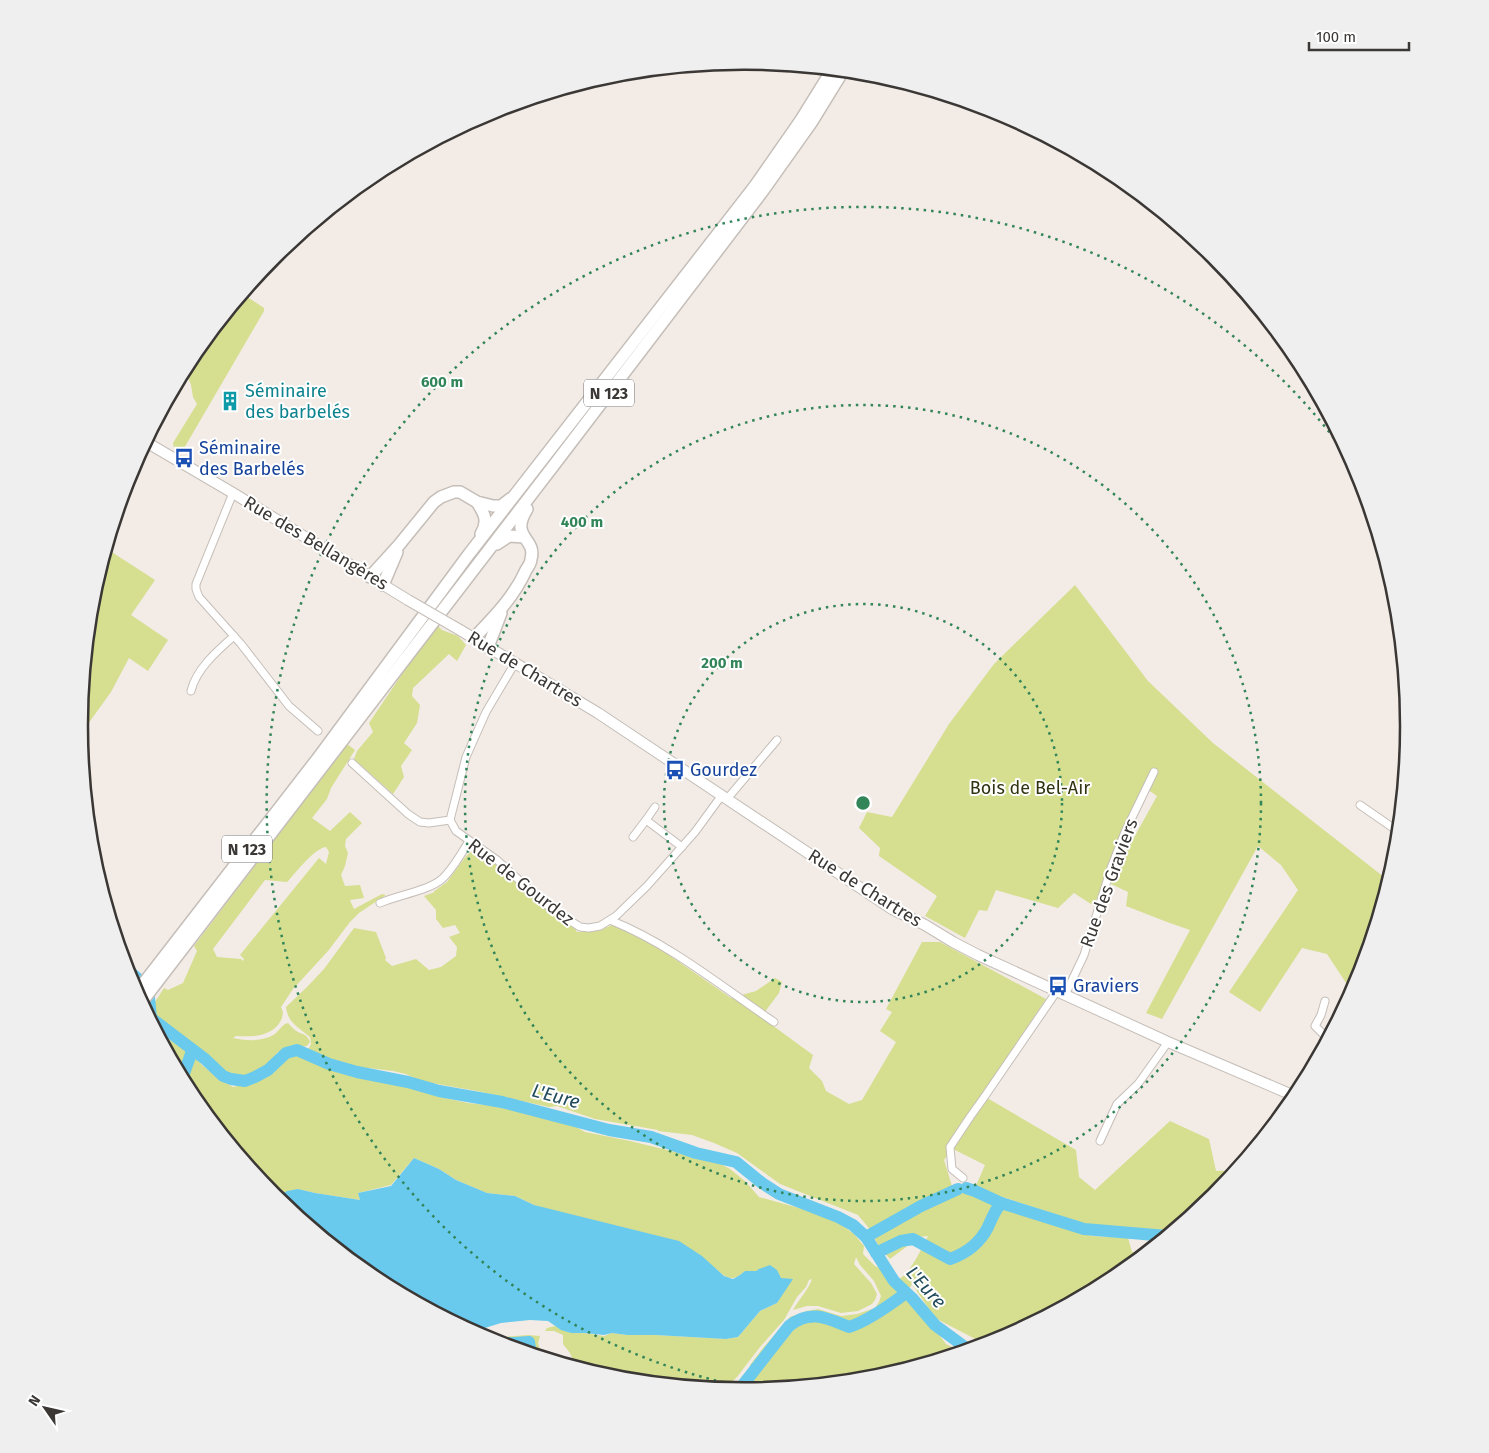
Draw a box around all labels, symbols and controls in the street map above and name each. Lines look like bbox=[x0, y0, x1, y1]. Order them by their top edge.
scale bar bbox=[1309, 20, 1409, 52]
text: 100 m bbox=[1316, 28, 1356, 46]
text: 600 m bbox=[421, 373, 463, 391]
road number: N 123 bbox=[584, 379, 634, 406]
place label: Séminaire des barbelés bbox=[245, 380, 350, 423]
building icon: Séminaire des barbelés bbox=[219, 390, 241, 412]
place label: Séminaire des Barbelés bbox=[199, 437, 304, 480]
bus stop icon: Séminaire des Barbelés bbox=[173, 447, 195, 469]
street label: Rue des Bellangères bbox=[240, 491, 392, 595]
text: 400 m bbox=[561, 513, 603, 531]
street label: Rue de Chartres bbox=[464, 626, 586, 712]
text: 200 m bbox=[701, 654, 743, 672]
bus stop icon: Gourdez bbox=[664, 759, 686, 781]
place label: Gourdez bbox=[690, 759, 757, 781]
park label: Bois de Bel-Air bbox=[970, 777, 1090, 799]
centre of rings bbox=[854, 794, 872, 812]
street label: Rue des Graviers bbox=[1075, 815, 1143, 951]
street label: Rue de Gourdez bbox=[464, 834, 578, 930]
road number: N 123 bbox=[222, 836, 272, 862]
street label: Rue de Chartres bbox=[804, 844, 926, 932]
bus stop icon: Graviers bbox=[1047, 975, 1069, 997]
place label: Graviers bbox=[1073, 975, 1139, 997]
water label: L'Eure bbox=[530, 1079, 583, 1113]
water label: L'Eure bbox=[901, 1261, 951, 1313]
north arrow bbox=[20, 1383, 70, 1433]
text: N bbox=[25, 1392, 44, 1410]

